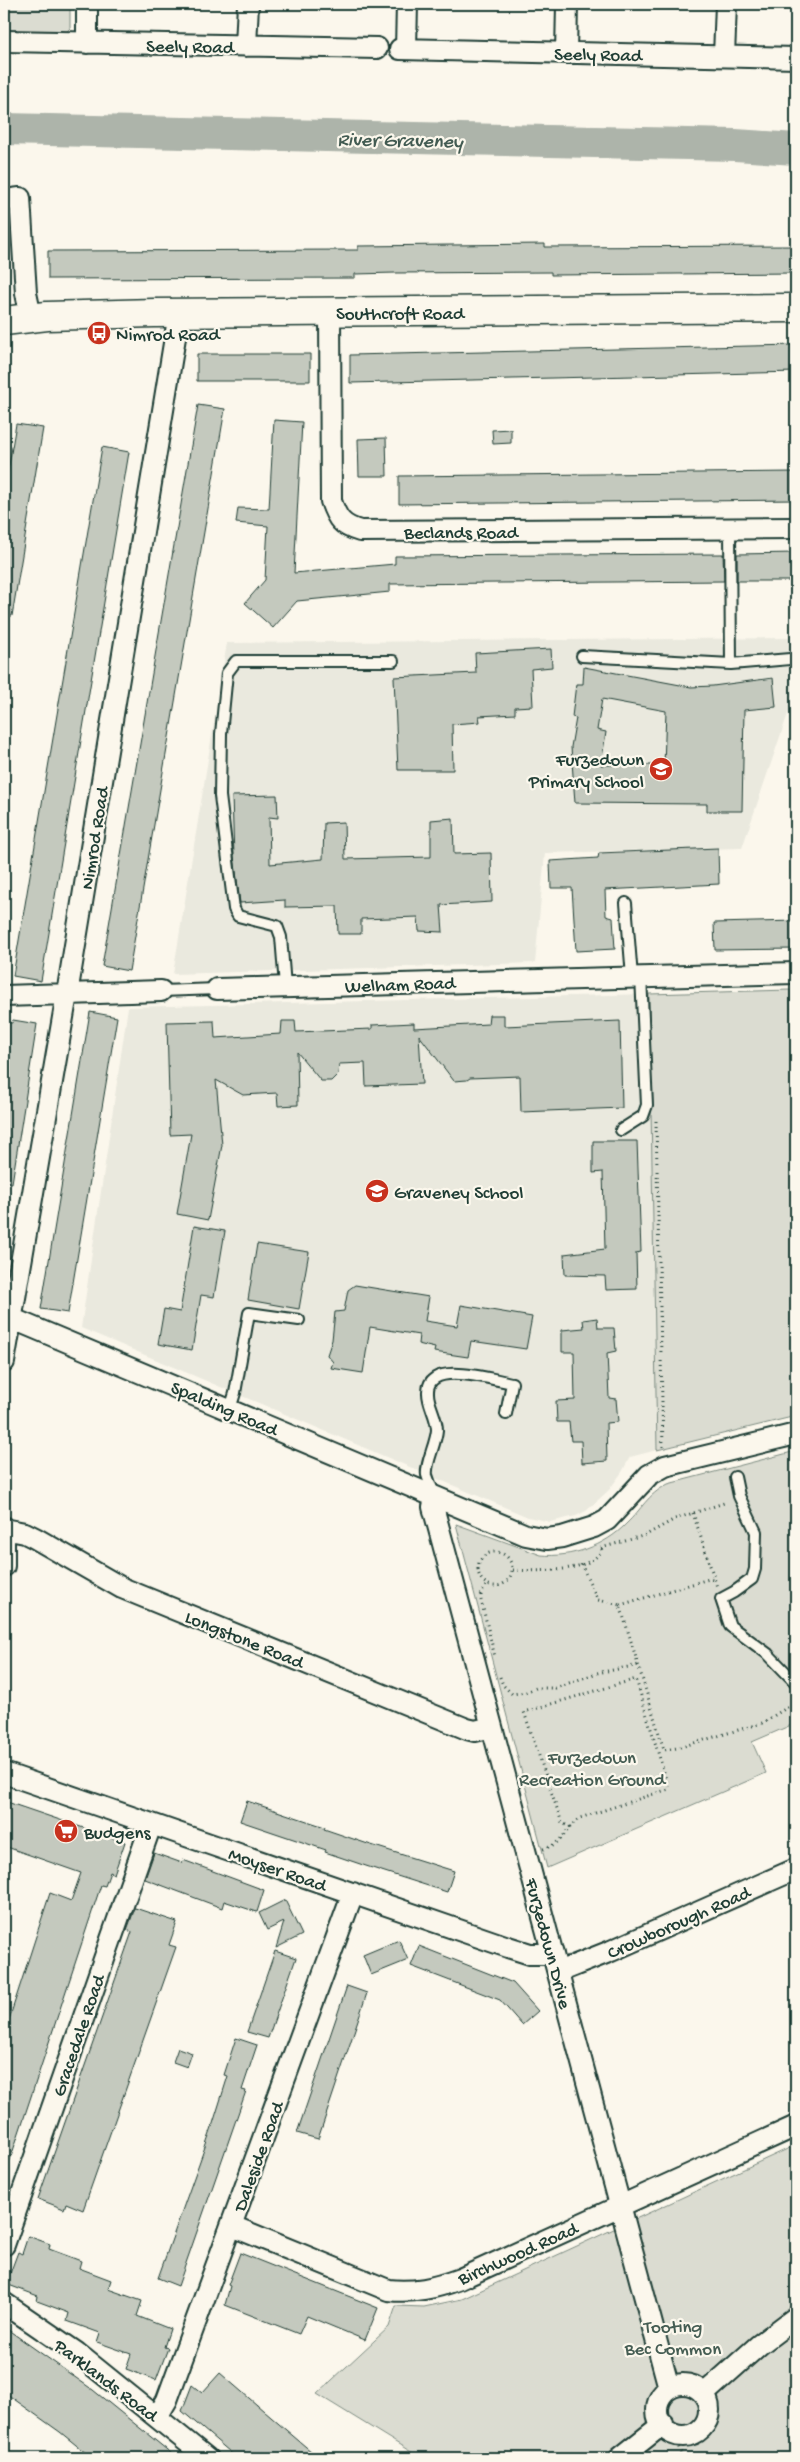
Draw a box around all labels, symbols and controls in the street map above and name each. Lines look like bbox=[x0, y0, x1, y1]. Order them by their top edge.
street label: Seely Road bbox=[146, 36, 236, 61]
street label: Seely Road bbox=[554, 44, 644, 69]
water label: River Graveney bbox=[337, 130, 464, 155]
street label: Southcroft Road bbox=[336, 304, 466, 327]
bus stop icon: Nimrod Road bbox=[86, 320, 112, 346]
place label: Nimrod Road bbox=[116, 325, 222, 348]
street label: Beclands Road bbox=[403, 523, 520, 546]
place label: Furzedown Primary School bbox=[528, 750, 644, 795]
school or university icon: Furzedown Primary School bbox=[648, 756, 674, 782]
street label: Nimrod Road bbox=[77, 784, 116, 892]
street label: Welham Road bbox=[345, 973, 458, 1000]
school or university icon: Graveney School bbox=[364, 1178, 390, 1204]
place label: Graveney School bbox=[394, 1183, 524, 1206]
street label: Spalding Road bbox=[167, 1377, 282, 1444]
street label: Longstone Road bbox=[181, 1607, 308, 1676]
park label: Furzedown Recreation Ground bbox=[519, 1748, 667, 1793]
supermarket icon: Budgens bbox=[53, 1818, 79, 1844]
place label: Budgens bbox=[83, 1823, 151, 1846]
street label: Moyser Road bbox=[225, 1844, 331, 1899]
street label: Furzedown Drive bbox=[518, 1875, 575, 2012]
street label: Crowborough Road bbox=[604, 1882, 756, 1966]
street label: Gracedale Road bbox=[49, 1971, 112, 2100]
street label: Daleside Road bbox=[229, 2097, 291, 2217]
street label: Birchwood Road bbox=[454, 2218, 584, 2292]
park label: Tooting Bec Common bbox=[624, 2317, 721, 2362]
street label: Parklands Road bbox=[48, 2335, 163, 2429]

